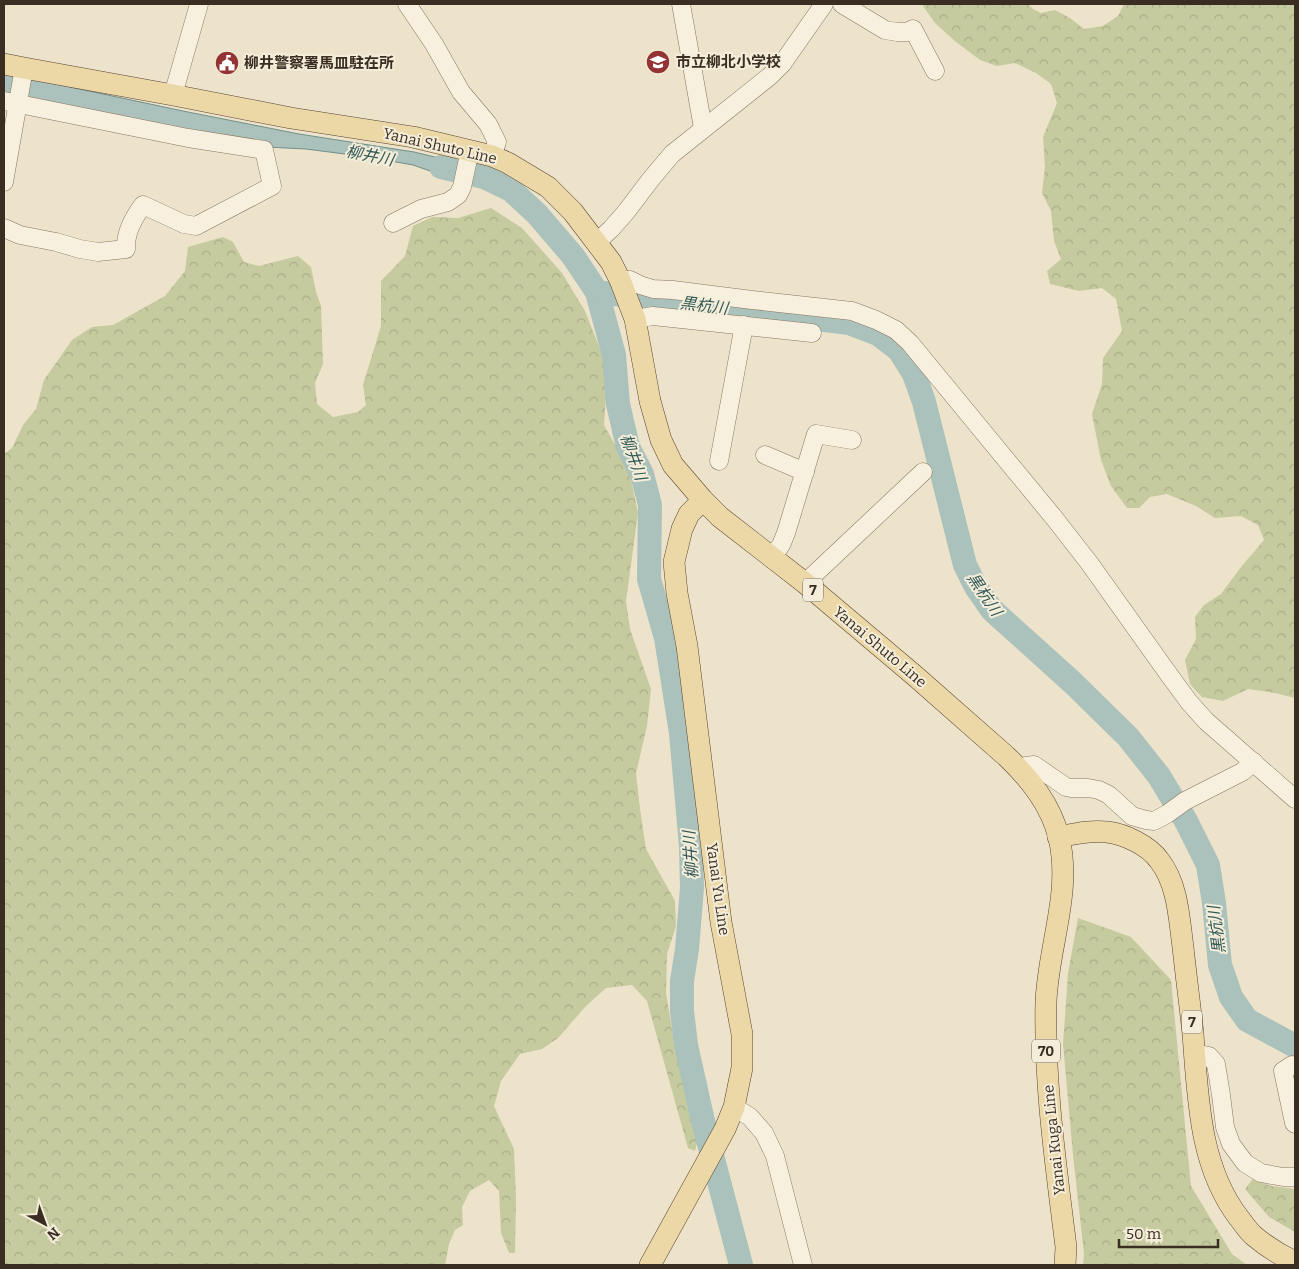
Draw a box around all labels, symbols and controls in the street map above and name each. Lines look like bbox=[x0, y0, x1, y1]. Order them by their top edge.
school or university icon: 市立柳北小学校 bbox=[645, 49, 671, 75]
public building icon: 柳井警察署馬皿駐在所 bbox=[214, 50, 240, 76]
place label: 市立柳北小学校 bbox=[676, 53, 781, 71]
place label: 柳井警察署馬皿駐在所 bbox=[244, 54, 394, 72]
street label: Yanai Shuto Line bbox=[381, 124, 499, 168]
water label: 柳井川 bbox=[345, 142, 397, 170]
water label: 黒杭川 bbox=[679, 293, 731, 318]
water label: 柳井川 bbox=[616, 431, 651, 485]
water label: 黒杭川 bbox=[963, 569, 1007, 621]
road number: 7 bbox=[803, 578, 823, 602]
street label: Yanai Shuto Line bbox=[830, 603, 930, 691]
water label: 柳井川 bbox=[679, 828, 702, 880]
street label: Yanai Yu Line bbox=[703, 842, 733, 936]
water label: 黒杭川 bbox=[1204, 903, 1229, 955]
road number: 7 bbox=[1182, 1010, 1202, 1034]
road number: 70 bbox=[1032, 1040, 1060, 1062]
street label: Yanai Kuga Line bbox=[1039, 1084, 1069, 1196]
north arrow bbox=[20, 1199, 70, 1249]
scale bar bbox=[1119, 1216, 1218, 1248]
text: N bbox=[43, 1223, 63, 1244]
text: 50 m bbox=[1126, 1225, 1162, 1243]

